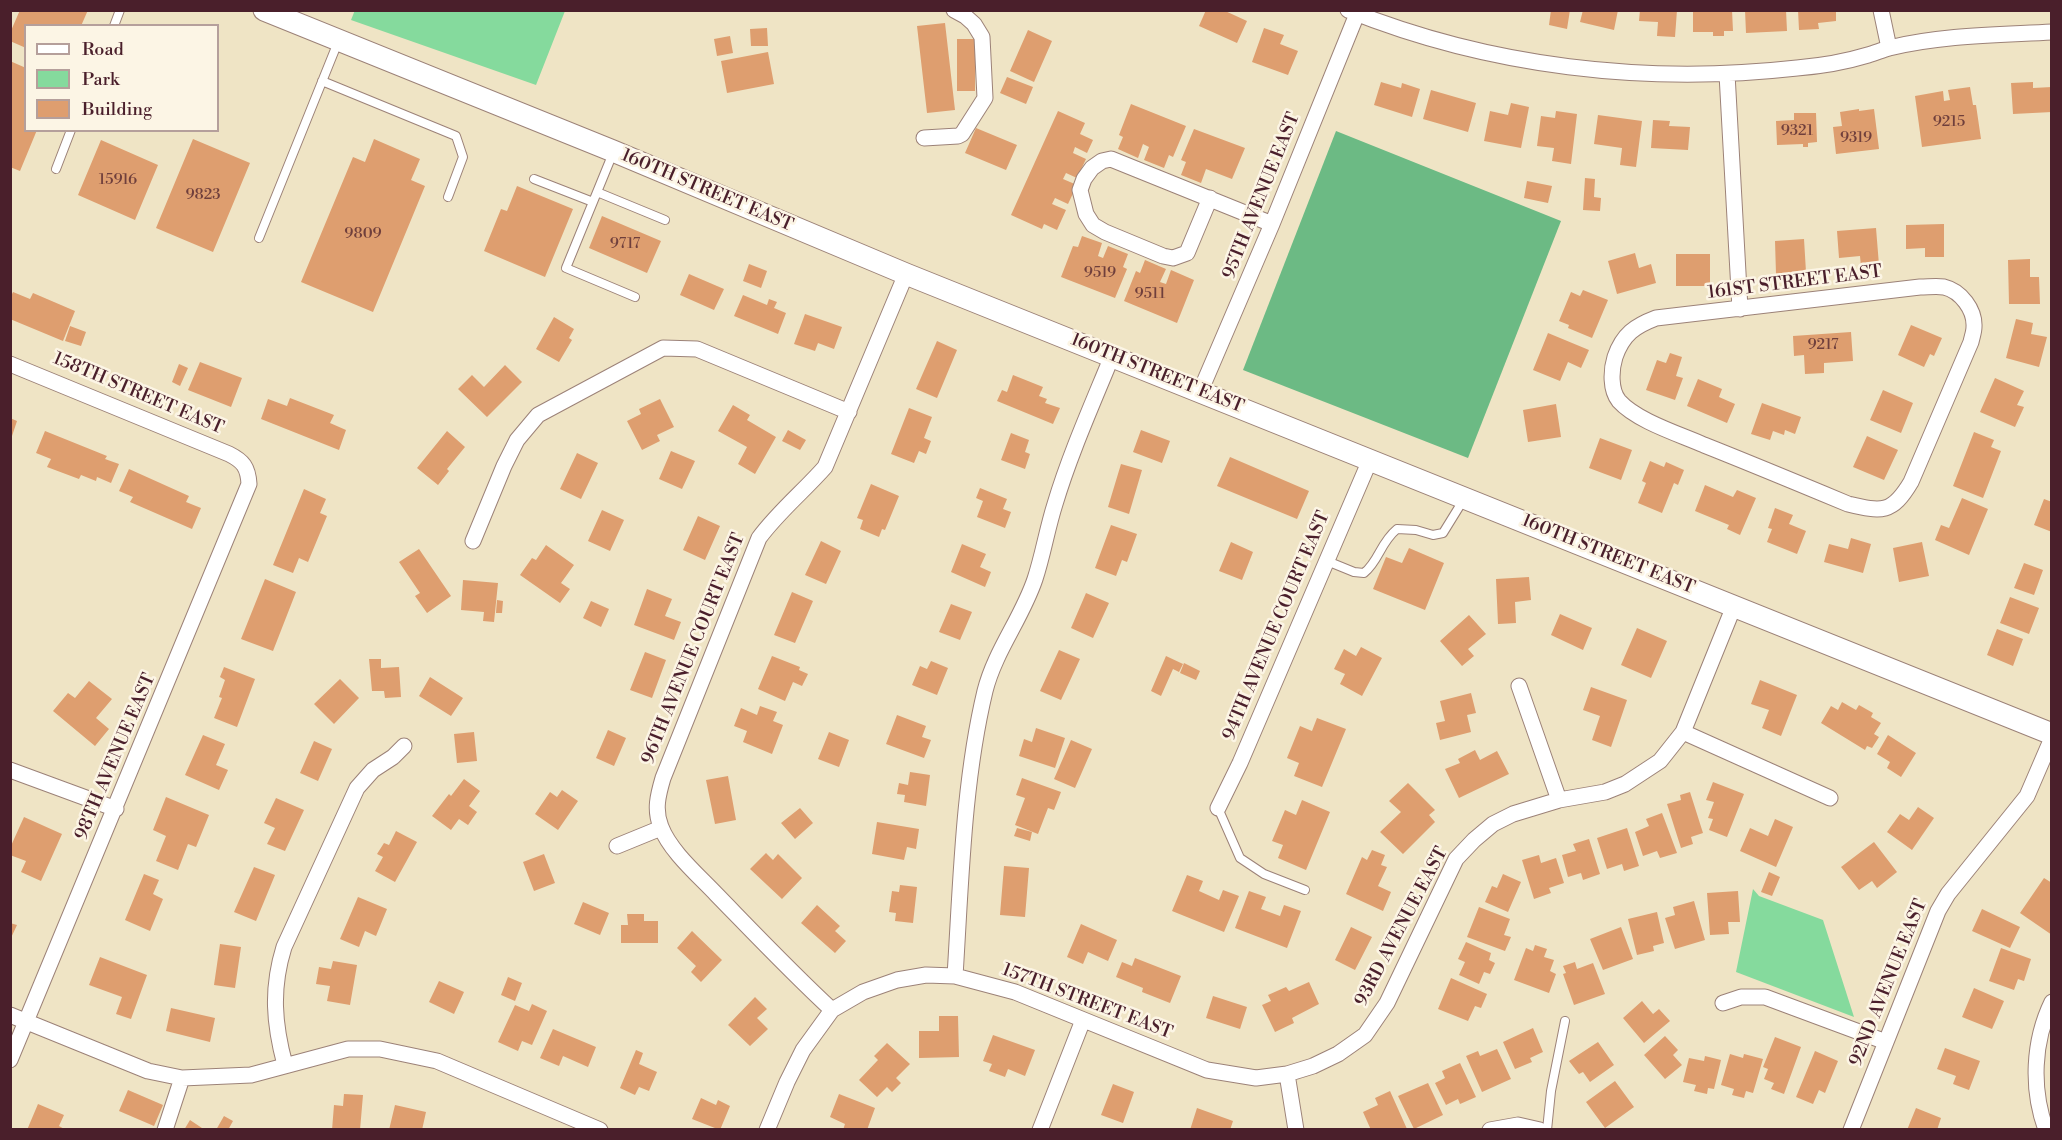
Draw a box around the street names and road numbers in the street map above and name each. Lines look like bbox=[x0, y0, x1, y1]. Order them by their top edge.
street label: 95TH AVENUE EAST bbox=[1219, 110, 1305, 282]
street label: 160TH STREET EAST bbox=[618, 145, 796, 237]
street label: 161ST STREET EAST bbox=[1706, 262, 1884, 304]
street label: 160TH STREET EAST bbox=[1067, 329, 1247, 419]
street label: 158TH STREET EAST bbox=[49, 348, 227, 440]
street label: 94TH AVENUE COURT EAST bbox=[1219, 508, 1335, 744]
street label: 160TH STREET EAST bbox=[1518, 510, 1698, 600]
street label: 96TH AVENUE COURT EAST bbox=[638, 530, 750, 768]
street label: 98TH AVENUE EAST bbox=[71, 670, 161, 844]
street label: 93RD AVENUE EAST bbox=[1351, 844, 1453, 1010]
street label: 92ND AVENUE EAST bbox=[1846, 896, 1932, 1070]
street label: 157TH STREET EAST bbox=[999, 960, 1175, 1044]

